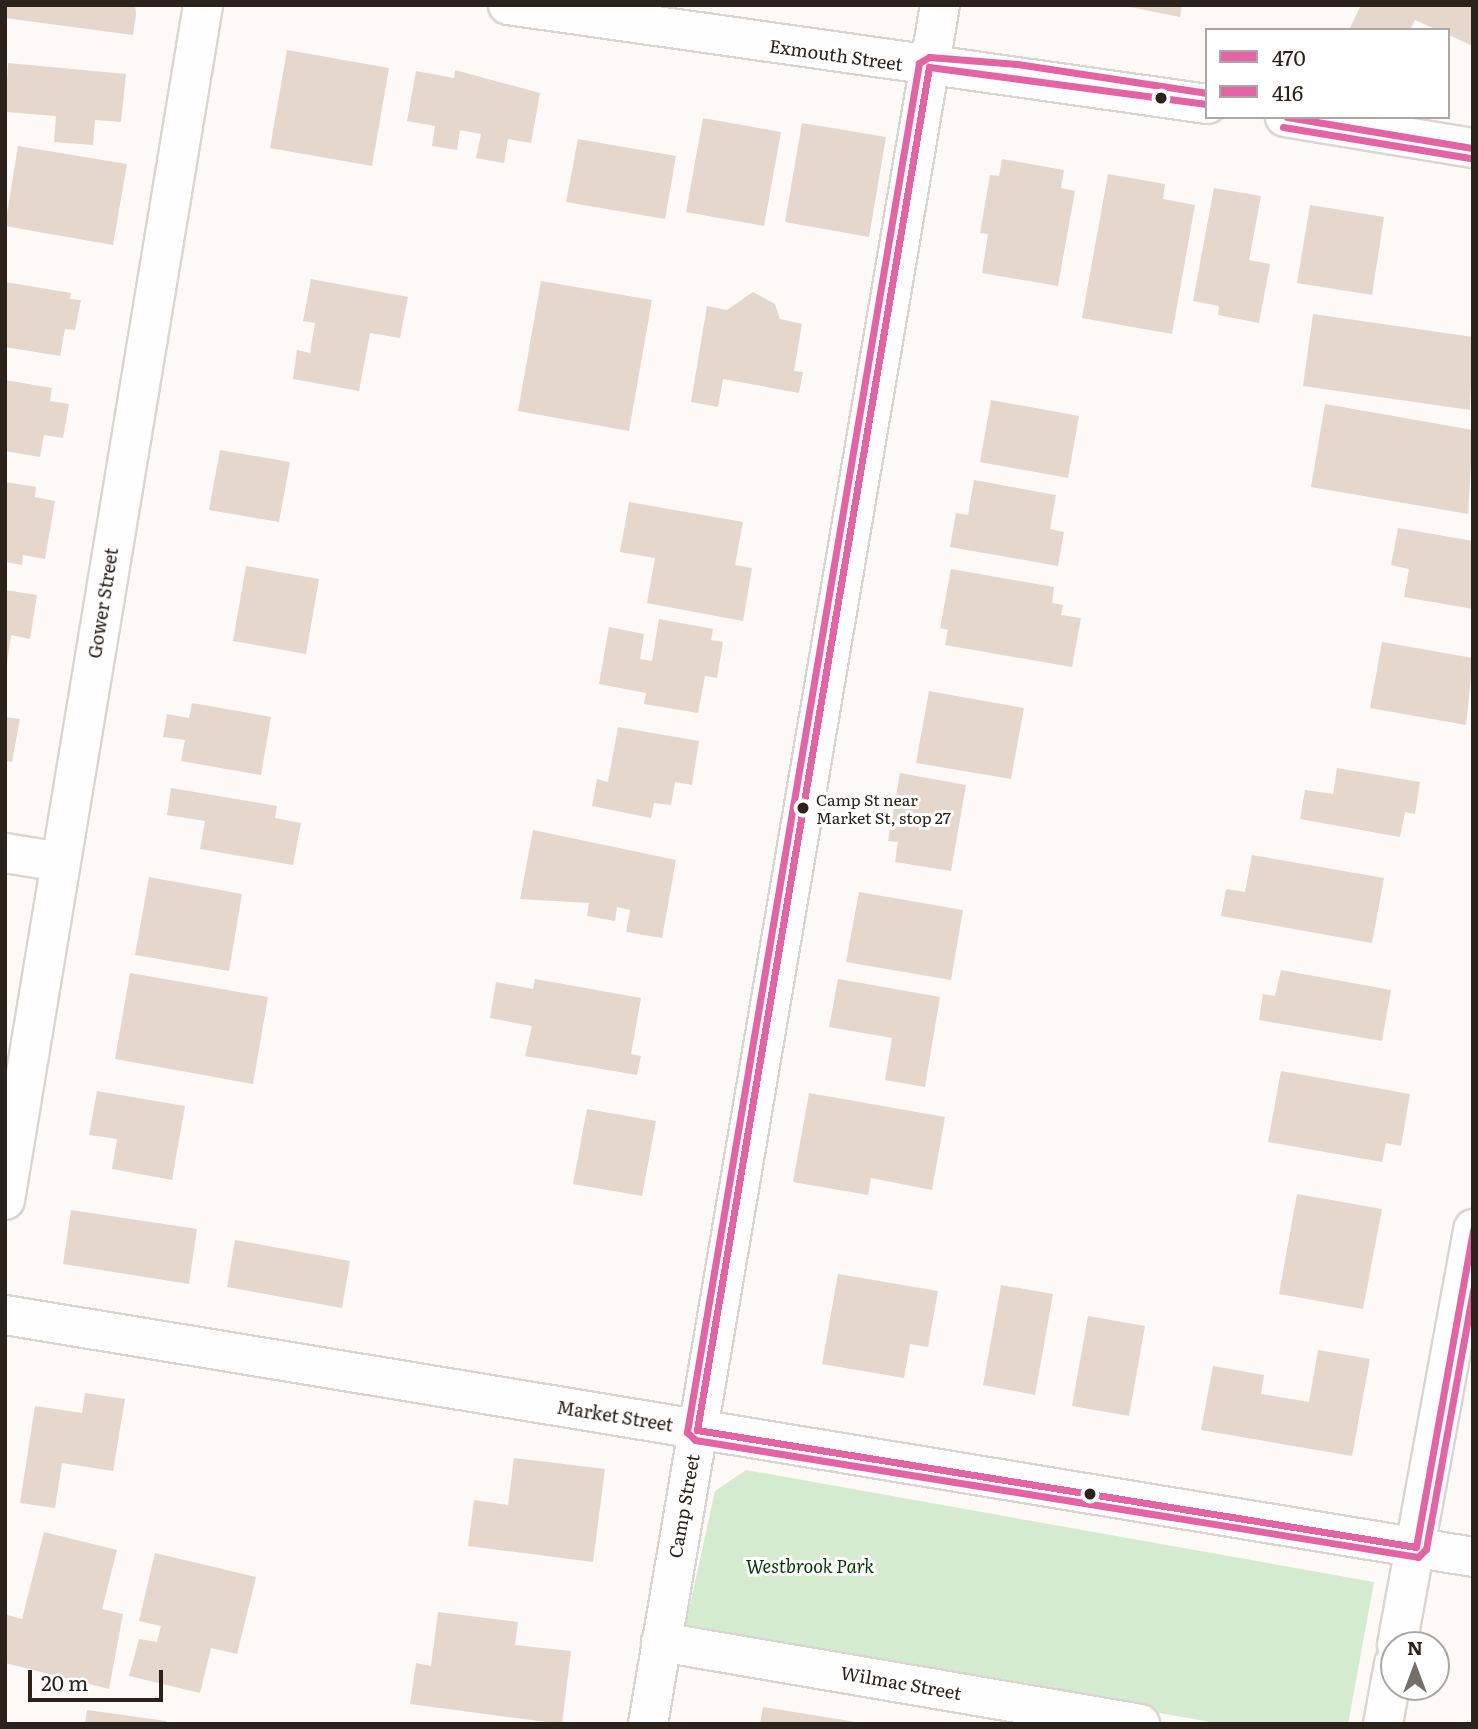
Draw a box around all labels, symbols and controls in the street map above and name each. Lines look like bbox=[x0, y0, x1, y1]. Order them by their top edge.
legend bbox=[1205, 28, 1450, 119]
street label: Exmouth Street bbox=[768, 35, 904, 75]
text: 470 bbox=[1272, 41, 1306, 72]
text: 416 bbox=[1272, 76, 1303, 107]
unlabelled marker bbox=[1154, 91, 1168, 105]
street label: Gower Street bbox=[84, 546, 122, 660]
place label: Camp St near Market St, stop 27 bbox=[816, 789, 951, 827]
marker: Camp St near Market St, stop 27 bbox=[796, 801, 810, 815]
street label: Market Street bbox=[555, 1396, 675, 1436]
street label: Camp Street bbox=[664, 1452, 704, 1560]
unlabelled marker bbox=[1083, 1487, 1097, 1501]
park label: Westbrook Park bbox=[746, 1555, 874, 1577]
north arrow bbox=[1380, 1631, 1450, 1701]
text: N bbox=[1407, 1633, 1423, 1661]
scale bar bbox=[32, 1656, 166, 1700]
street label: Wilmac Street bbox=[839, 1662, 963, 1704]
text: 20 m bbox=[41, 1666, 88, 1697]

